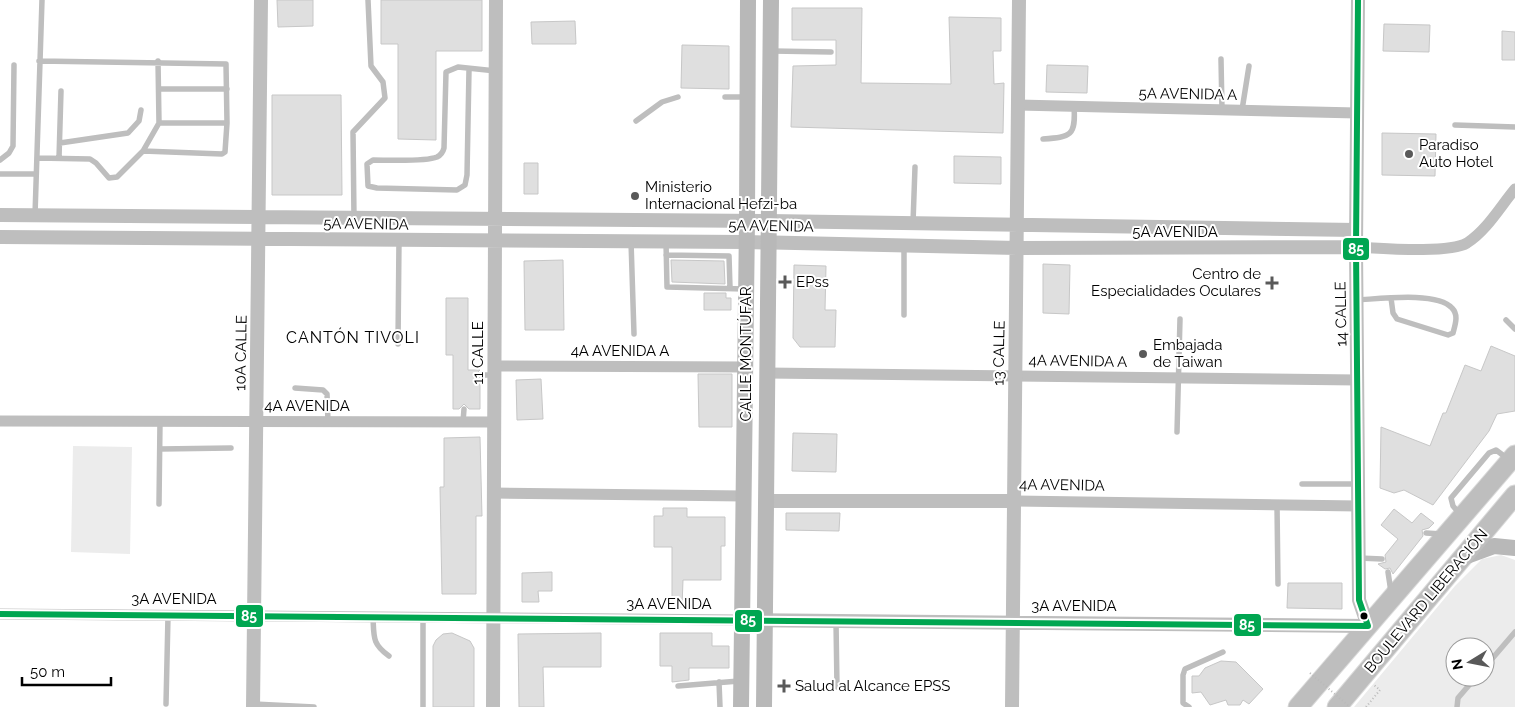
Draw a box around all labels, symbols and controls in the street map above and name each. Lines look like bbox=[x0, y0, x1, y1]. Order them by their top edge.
street label: 5A AVENIDA A bbox=[1139, 84, 1237, 104]
place label: Paradiso Auto Hotel bbox=[1419, 136, 1494, 171]
marker: Paradiso Auto Hotel bbox=[1403, 148, 1415, 160]
place label: Ministerio Internacional Hefzi-ba bbox=[645, 178, 797, 213]
marker: Ministerio Internacional Hefzi-ba bbox=[629, 190, 641, 202]
street label: 5A AVENIDA bbox=[323, 214, 409, 234]
street label: 5A AVENIDA bbox=[728, 216, 814, 236]
street label: 5A AVENIDA bbox=[1132, 223, 1218, 241]
line badge: 85 bbox=[1342, 237, 1370, 261]
text: 85 bbox=[1348, 241, 1364, 257]
place label: Centro de Especialidades Oculares bbox=[1091, 265, 1261, 300]
place label: EPss bbox=[796, 273, 829, 291]
marker: EPss bbox=[778, 275, 792, 289]
marker: Centro de Especialidades Oculares bbox=[1265, 276, 1279, 290]
street label: 14 CALLE bbox=[1331, 281, 1351, 347]
street label: CALLE MONTÚFAR bbox=[737, 286, 755, 422]
street label: 10A CALLE bbox=[231, 315, 251, 391]
street label: 13 CALLE bbox=[989, 320, 1009, 386]
street label: 11 CALLE bbox=[469, 321, 487, 385]
district label: CANTÓN TIVOLI bbox=[286, 327, 420, 347]
place label: Embajada de Taiwan bbox=[1153, 336, 1222, 371]
street label: 4A AVENIDA A bbox=[571, 342, 669, 360]
marker: Embajada de Taiwan bbox=[1137, 348, 1149, 360]
street label: 4A AVENIDA A bbox=[1029, 351, 1127, 371]
street label: 4A AVENIDA bbox=[264, 397, 350, 415]
street label: 4A AVENIDA bbox=[1019, 475, 1105, 495]
street label: BOULEVARD LIBERACIÓN bbox=[1361, 525, 1491, 677]
street label: 3A AVENIDA bbox=[131, 590, 217, 608]
street label: 3A AVENIDA bbox=[626, 595, 712, 613]
street label: 3A AVENIDA bbox=[1031, 597, 1117, 615]
line badge: 85 bbox=[235, 604, 264, 628]
text: 85 bbox=[241, 608, 257, 624]
line badge: 85 bbox=[734, 609, 763, 633]
unlabelled marker bbox=[1359, 611, 1369, 621]
text: 85 bbox=[740, 612, 756, 628]
line badge: 85 bbox=[1233, 613, 1262, 637]
text: 85 bbox=[1239, 617, 1255, 633]
north arrow bbox=[1445, 637, 1495, 687]
scale bar bbox=[22, 654, 111, 686]
text: 50 m bbox=[30, 663, 65, 681]
place label: Salud al Alcance EPSS bbox=[795, 677, 950, 695]
marker: Salud al Alcance EPSS bbox=[777, 679, 791, 693]

